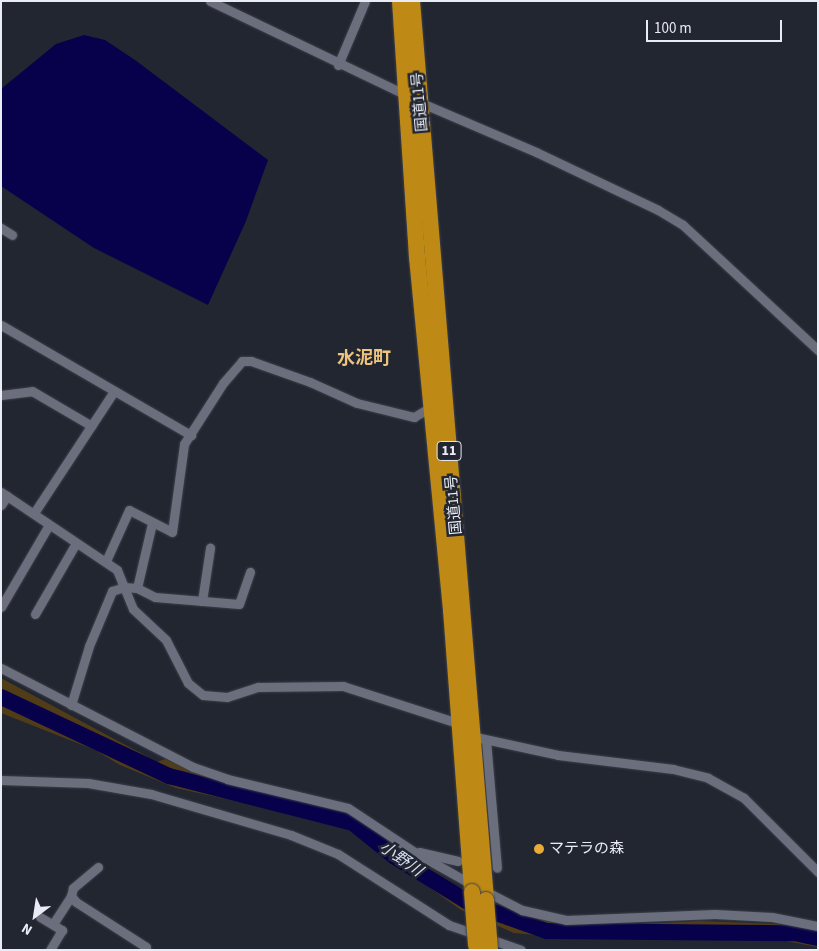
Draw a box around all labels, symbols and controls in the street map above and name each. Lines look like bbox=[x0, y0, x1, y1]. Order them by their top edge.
scale bar bbox=[649, 10, 785, 42]
text: 100 m bbox=[654, 18, 692, 39]
street label: 国道11号 bbox=[408, 71, 432, 133]
district label: 水泥町 bbox=[337, 348, 391, 370]
road number: 11 bbox=[436, 440, 462, 462]
street label: 国道11号 bbox=[442, 474, 466, 536]
water label: 小野川 bbox=[376, 837, 426, 881]
place label: マテラの森 bbox=[549, 840, 624, 858]
marker: マテラの森 bbox=[533, 843, 545, 855]
north arrow bbox=[10, 891, 60, 941]
text: N bbox=[18, 918, 36, 940]

